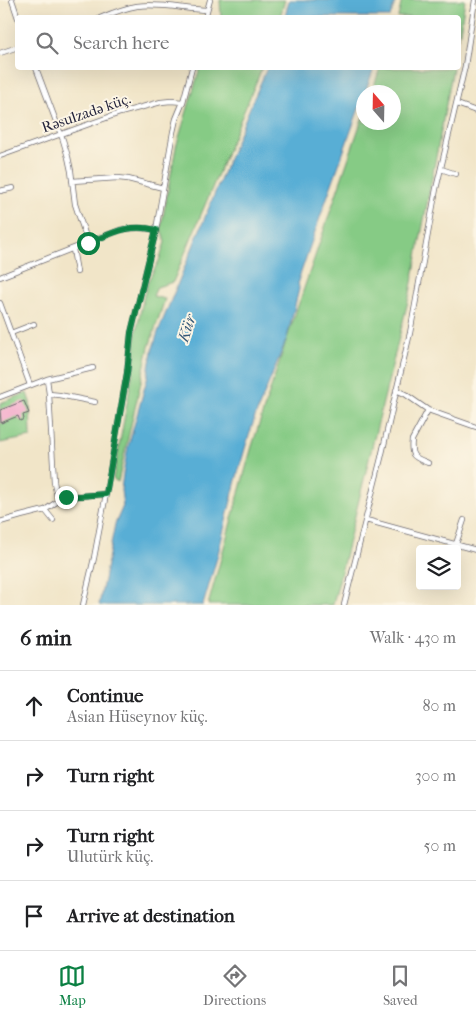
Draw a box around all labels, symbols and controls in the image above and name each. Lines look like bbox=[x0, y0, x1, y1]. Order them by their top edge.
search box bbox=[15, 15, 461, 70]
icon: search bbox=[33, 29, 61, 57]
text: Search here bbox=[73, 32, 169, 54]
north arrow bbox=[356, 85, 401, 130]
street label: Rəsulzadə küç. bbox=[39, 89, 133, 137]
route start bbox=[77, 232, 100, 255]
water label: Kür bbox=[173, 310, 200, 345]
route end bbox=[55, 486, 78, 509]
map controls bbox=[416, 545, 461, 590]
button: layers bbox=[416, 545, 461, 590]
text: 6 min bbox=[20, 626, 72, 650]
text: Walk · 430 m bbox=[370, 628, 456, 647]
text: Continue bbox=[67, 685, 143, 707]
icon: ahead bbox=[20, 692, 48, 720]
text: 80 m bbox=[422, 696, 456, 715]
text: Asian Hüseynov küç. bbox=[67, 707, 208, 726]
icon: right bbox=[20, 762, 48, 790]
text: Turn right bbox=[67, 765, 154, 787]
text: 300 m bbox=[415, 766, 456, 785]
text: Turn right bbox=[67, 825, 154, 847]
icon: right bbox=[20, 832, 48, 860]
text: 50 m bbox=[424, 836, 456, 855]
text: Ulutürk küç. bbox=[67, 847, 153, 866]
icon: arrive bbox=[20, 902, 48, 930]
text: Arrive at destination bbox=[67, 905, 235, 927]
tab: Map bbox=[58, 962, 86, 1009]
tab: Directions bbox=[203, 962, 266, 1009]
tab: Saved bbox=[383, 962, 418, 1009]

